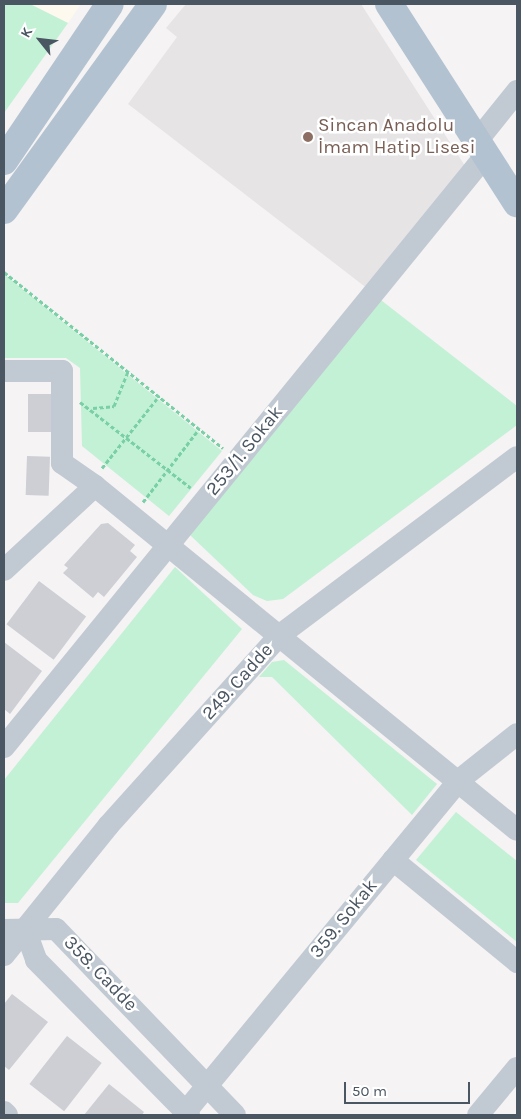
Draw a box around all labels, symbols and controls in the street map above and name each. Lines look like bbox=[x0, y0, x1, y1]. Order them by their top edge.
north arrow bbox=[15, 15, 65, 65]
text: K bbox=[17, 24, 36, 41]
place label: Sincan Anadolu İmam Hatip Lisesi bbox=[318, 115, 475, 159]
marker: Sincan Anadolu İmam Hatip Lisesi bbox=[302, 131, 314, 143]
street label: 253/1. Sokak bbox=[202, 401, 288, 501]
street label: 249. Cadde bbox=[198, 639, 278, 725]
street label: 359. Sokak bbox=[305, 875, 383, 963]
street label: 358. Cadde bbox=[58, 932, 142, 1016]
scale bar bbox=[346, 1072, 472, 1104]
text: 50 m bbox=[352, 1082, 387, 1100]

